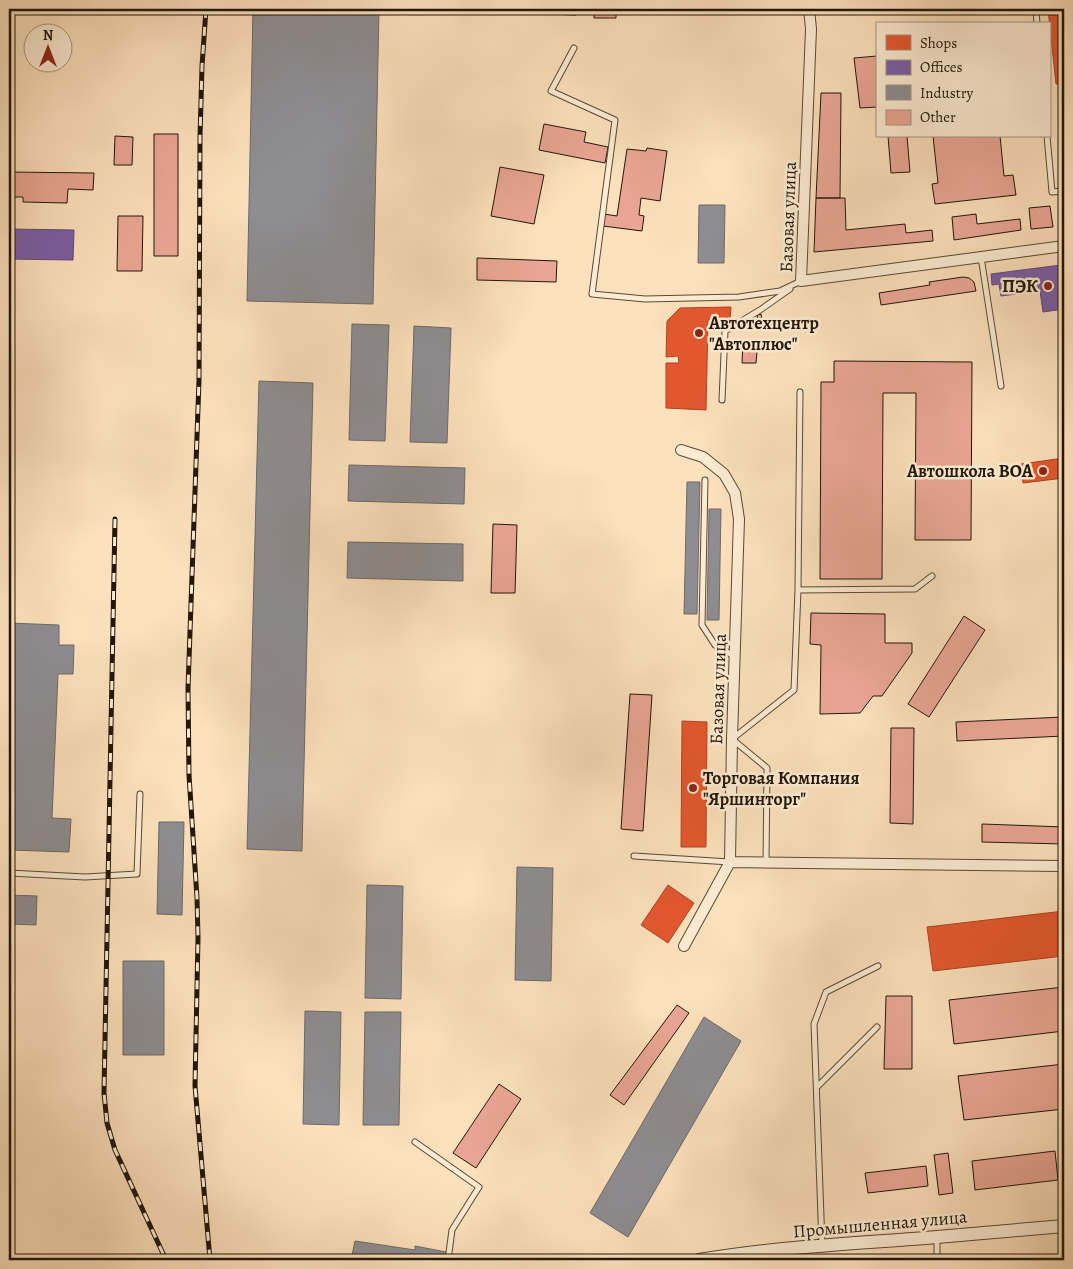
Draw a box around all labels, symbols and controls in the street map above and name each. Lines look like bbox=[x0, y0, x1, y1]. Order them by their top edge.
north arrow bbox=[22, 22, 72, 72]
legend bbox=[876, 22, 1050, 138]
text: N bbox=[43, 26, 53, 45]
text: Shops bbox=[920, 33, 957, 53]
text: Offices bbox=[920, 57, 963, 77]
text: Industry bbox=[920, 83, 974, 103]
text: Other bbox=[920, 107, 956, 127]
street label: Базовая улица bbox=[774, 160, 802, 273]
place label: ПЭК bbox=[1002, 274, 1038, 298]
marker: ПЭК bbox=[1042, 280, 1054, 292]
place label: Автотехцентр "Автоплюс" bbox=[708, 311, 819, 356]
marker: Автотехцентр "Автоплюс" bbox=[693, 327, 705, 339]
place label: Автошкола ВОА bbox=[906, 459, 1034, 483]
marker: Автошкола ВОА bbox=[1037, 465, 1049, 477]
street label: Базовая улица bbox=[704, 632, 732, 745]
place label: Торговая Компания "Яршинторг" bbox=[703, 766, 860, 811]
marker: Торговая Компания "Яршинторг" bbox=[687, 782, 699, 794]
street label: Промышленная улица bbox=[792, 1204, 969, 1244]

